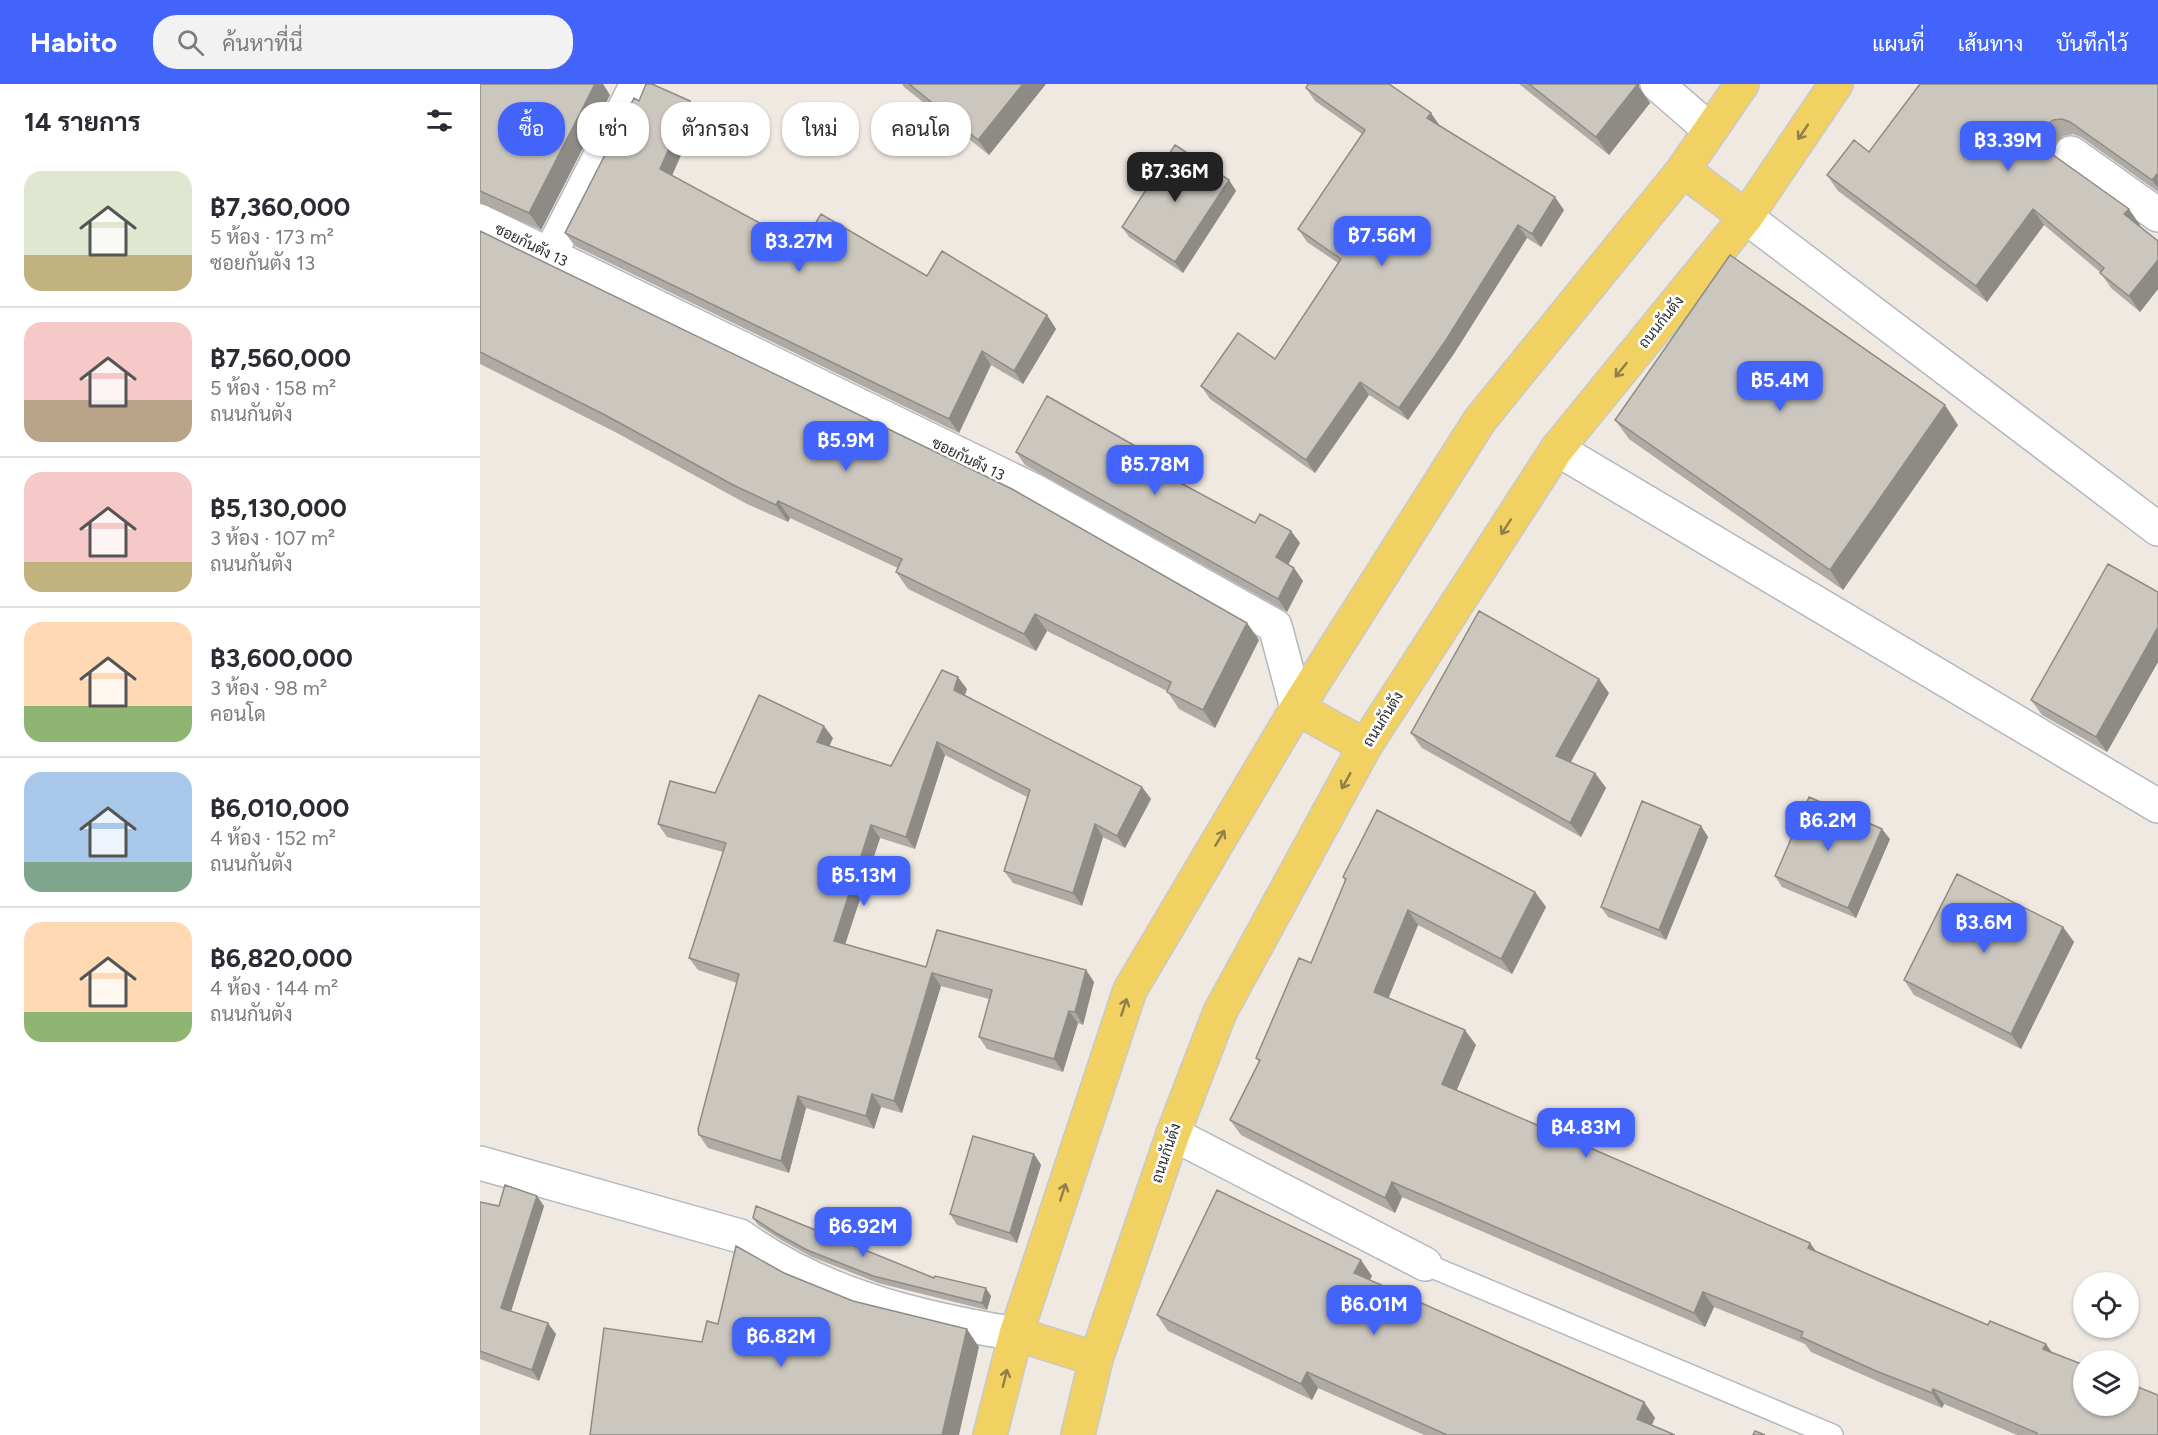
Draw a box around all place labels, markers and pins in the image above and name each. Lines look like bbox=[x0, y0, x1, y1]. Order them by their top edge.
pin: ฿3.39M bbox=[1959, 121, 2057, 172]
pin: ฿7.36M bbox=[1126, 152, 1224, 203]
pin: ฿7.56M bbox=[1333, 216, 1431, 267]
pin: ฿3.27M bbox=[750, 222, 848, 273]
pin: ฿5.4M bbox=[1738, 361, 1822, 412]
pin: ฿5.9M bbox=[804, 421, 888, 472]
pin: ฿5.78M bbox=[1106, 445, 1204, 496]
pin: ฿6.2M bbox=[1786, 801, 1870, 852]
pin: ฿5.13M bbox=[815, 856, 913, 907]
pin: ฿3.6M bbox=[1942, 903, 2026, 954]
pin: ฿4.83M bbox=[1537, 1108, 1635, 1159]
pin: ฿6.92M bbox=[814, 1207, 912, 1258]
pin: ฿6.01M bbox=[1325, 1285, 1423, 1336]
pin: ฿6.82M bbox=[732, 1317, 830, 1368]

